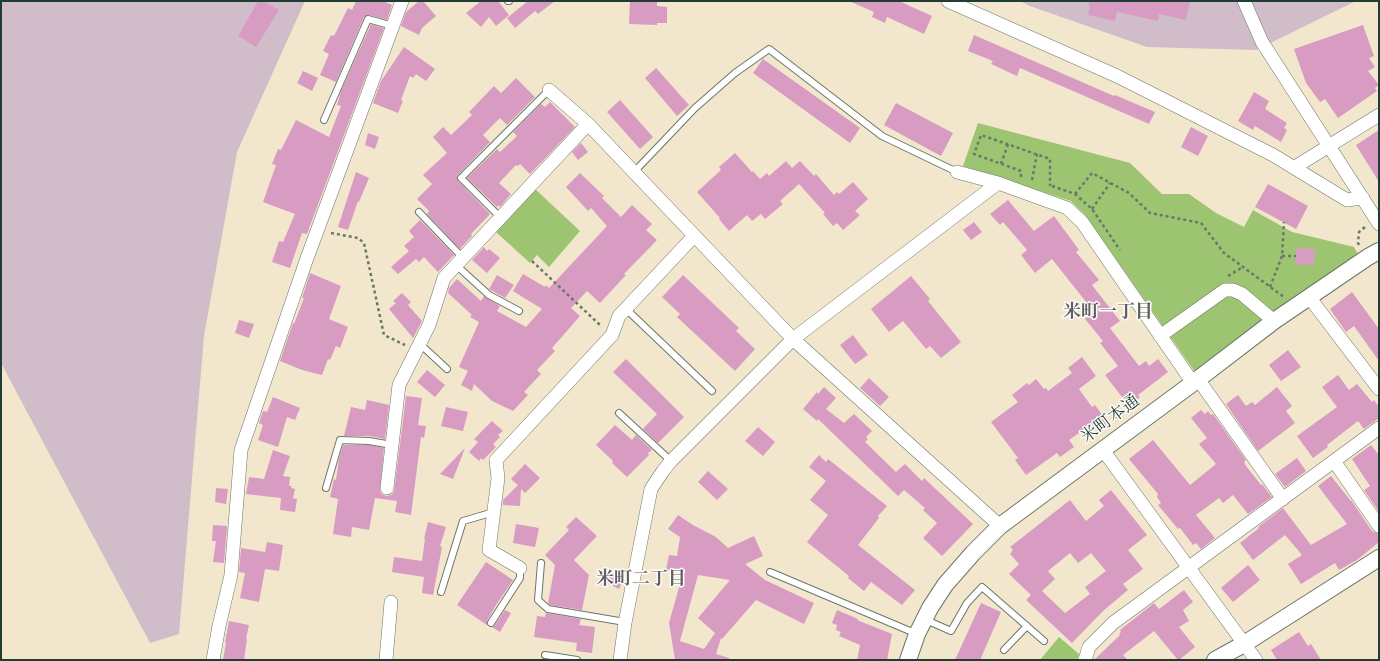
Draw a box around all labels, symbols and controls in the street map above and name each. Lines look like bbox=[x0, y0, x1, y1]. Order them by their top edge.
district label: 米町一丁目 bbox=[1063, 302, 1153, 324]
street label: 米町本通 bbox=[1078, 391, 1144, 449]
district label: 米町二丁目 bbox=[596, 569, 686, 591]

